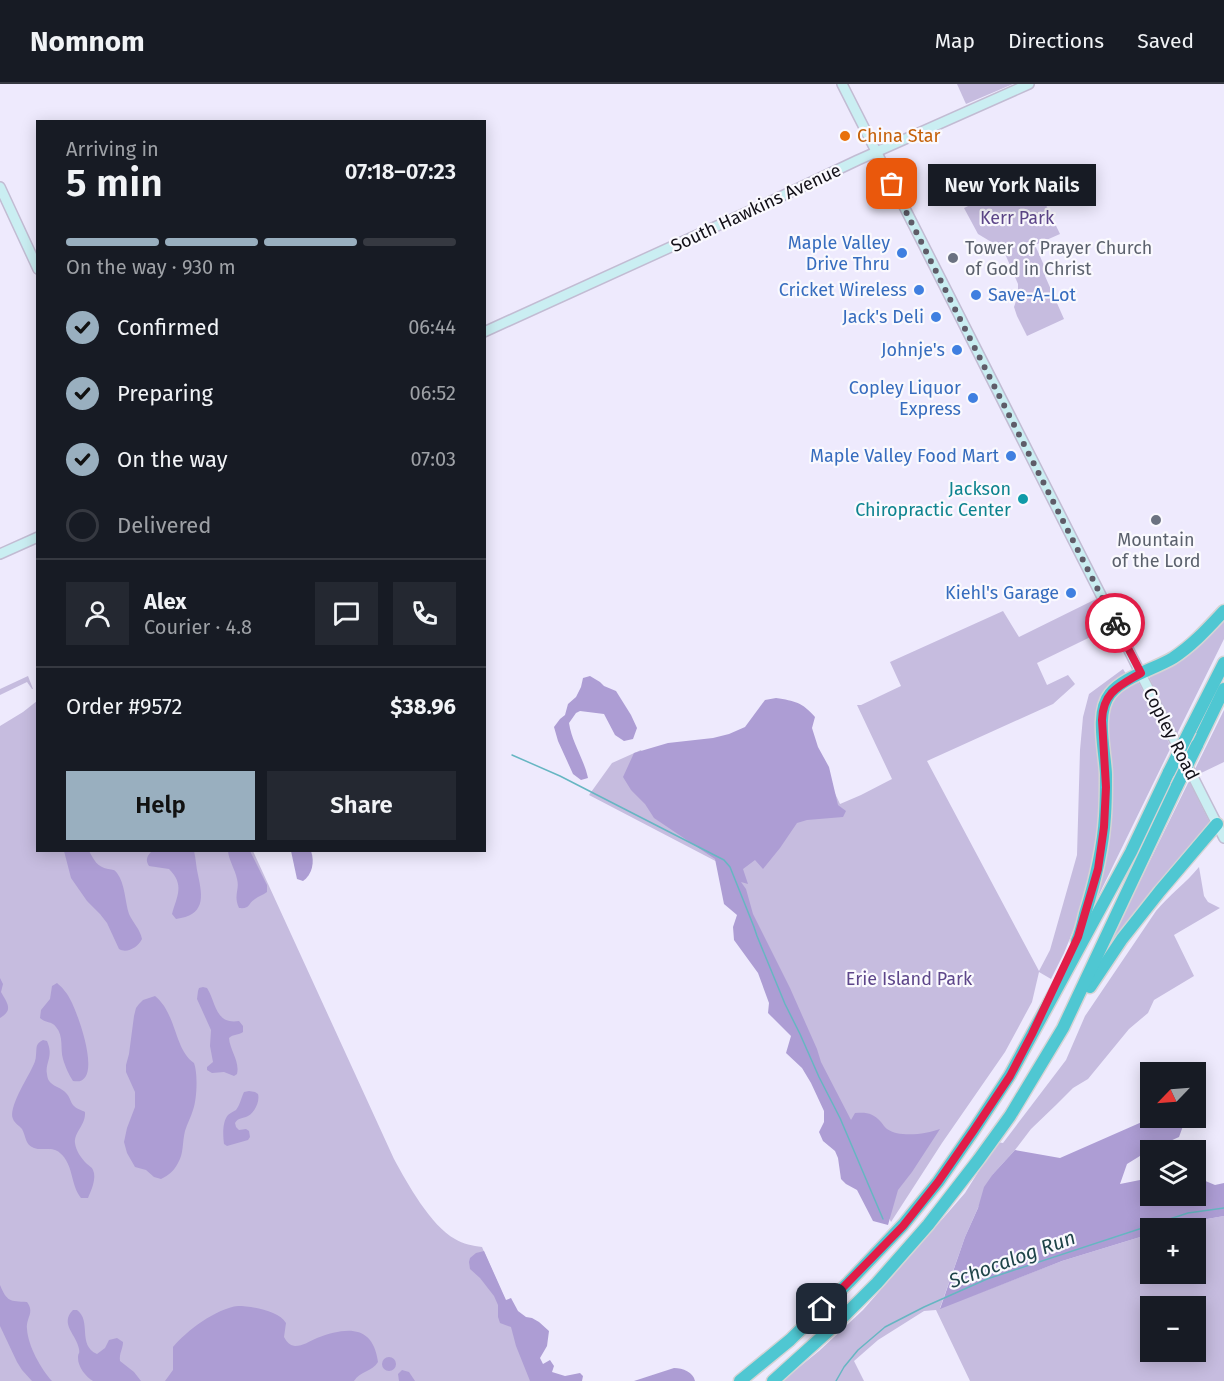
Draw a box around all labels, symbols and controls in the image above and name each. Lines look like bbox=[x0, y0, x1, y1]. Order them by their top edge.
text: Nomnom bbox=[30, 25, 145, 58]
text: Map bbox=[935, 28, 975, 54]
text: Directions bbox=[1008, 28, 1104, 54]
text: Saved bbox=[1137, 28, 1194, 54]
place label: China Star bbox=[857, 125, 941, 147]
marker: China Star bbox=[838, 129, 852, 143]
text: Arriving in bbox=[66, 137, 159, 161]
text: 07:18–07:23 bbox=[345, 158, 456, 185]
pin bbox=[866, 158, 917, 209]
street label: South Hawkins Avenue bbox=[667, 159, 845, 257]
text: 5 min bbox=[66, 160, 163, 206]
callout: New York Nails bbox=[928, 163, 1096, 205]
icon: bag bbox=[875, 167, 908, 200]
text: New York Nails bbox=[944, 173, 1080, 197]
park label: Kerr Park bbox=[980, 207, 1055, 229]
place label: Maple Valley Drive Thru bbox=[788, 232, 890, 275]
place label: Tower of Prayer Church of God in Christ bbox=[965, 237, 1152, 280]
marker: Maple Valley Drive Thru bbox=[895, 246, 909, 260]
marker: Tower of Prayer Church of God in Christ bbox=[946, 251, 960, 265]
text: On the way · 930 m bbox=[66, 255, 236, 279]
place label: Cricket Wireless bbox=[779, 279, 907, 301]
marker: Cricket Wireless bbox=[912, 283, 926, 297]
place label: Save-A-Lot bbox=[988, 284, 1076, 306]
marker: Save-A-Lot bbox=[969, 288, 983, 302]
place label: Jack's Deli bbox=[842, 306, 924, 328]
marker: Jack's Deli bbox=[929, 310, 943, 324]
icon: check bbox=[66, 311, 99, 344]
text: Confirmed bbox=[117, 314, 220, 341]
text: 06:44 bbox=[408, 315, 456, 339]
place label: Johnje's bbox=[881, 339, 945, 361]
marker: Johnje's bbox=[950, 343, 964, 357]
icon: check bbox=[66, 377, 99, 410]
place label: Copley Liquor Express bbox=[849, 377, 961, 420]
text: Preparing bbox=[117, 380, 213, 407]
text: 06:52 bbox=[410, 381, 456, 405]
marker: Copley Liquor Express bbox=[966, 391, 980, 405]
icon: check bbox=[66, 443, 99, 476]
place label: Maple Valley Food Mart bbox=[810, 445, 999, 467]
text: On the way bbox=[117, 446, 228, 473]
text: 07:03 bbox=[411, 447, 456, 471]
marker: Maple Valley Food Mart bbox=[1004, 449, 1018, 463]
place label: Jackson Chiropractic Center bbox=[855, 478, 1011, 521]
marker: Jackson Chiropractic Center bbox=[1016, 492, 1030, 506]
text: Delivered bbox=[117, 512, 212, 539]
marker: Mountain of the Lord bbox=[1149, 513, 1163, 527]
place label: Mountain of the Lord bbox=[1111, 529, 1201, 572]
button: person bbox=[66, 582, 129, 645]
button: chat bbox=[315, 582, 378, 645]
button: phone bbox=[393, 582, 456, 645]
place label: Kiehl's Garage bbox=[945, 582, 1059, 604]
marker: Kiehl's Garage bbox=[1064, 586, 1078, 600]
text: Alex bbox=[144, 588, 187, 615]
courier bbox=[1085, 593, 1145, 653]
icon: bike bbox=[1099, 607, 1132, 640]
text: Courier · 4.8 bbox=[144, 615, 252, 639]
street label: Copley Road bbox=[1138, 684, 1204, 784]
text: Order #9572 bbox=[66, 693, 182, 720]
text: $38.96 bbox=[390, 693, 456, 720]
button: Help bbox=[66, 771, 255, 840]
button: Share bbox=[267, 771, 456, 840]
park label: Erie Island Park bbox=[846, 968, 973, 990]
north arrow bbox=[1140, 1062, 1206, 1128]
map controls bbox=[1140, 1062, 1206, 1362]
button: layers bbox=[1140, 1140, 1206, 1206]
button: + bbox=[1140, 1218, 1206, 1284]
water label: Schocalog Run bbox=[945, 1225, 1079, 1293]
pin bbox=[796, 1283, 847, 1334]
icon: home bbox=[805, 1292, 838, 1325]
button: − bbox=[1140, 1296, 1206, 1362]

